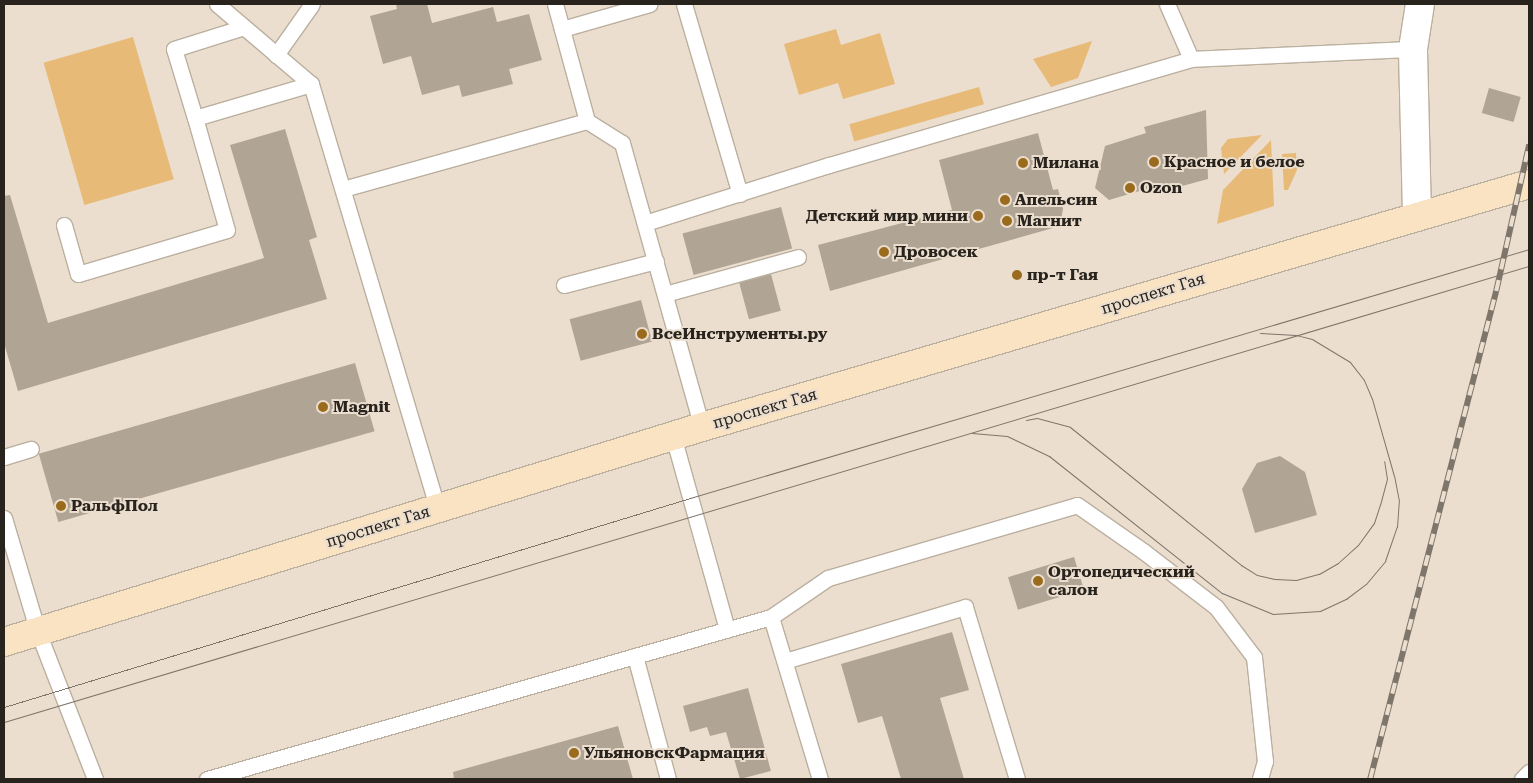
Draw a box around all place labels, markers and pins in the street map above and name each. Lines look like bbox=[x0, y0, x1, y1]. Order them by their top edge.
place label: Красное и белое bbox=[1164, 152, 1305, 172]
place label: Милана bbox=[1033, 153, 1099, 173]
marker: Красное и белое bbox=[1148, 156, 1160, 168]
marker: Милана bbox=[1017, 157, 1029, 169]
place label: Ozon bbox=[1140, 178, 1182, 198]
marker: Ozon bbox=[1124, 182, 1136, 194]
place label: Апельсин bbox=[1015, 190, 1097, 210]
marker: Апельсин bbox=[999, 194, 1011, 206]
place label: Детский мир мини bbox=[806, 206, 968, 226]
marker: Детский мир мини bbox=[972, 210, 984, 222]
place label: Магнит bbox=[1017, 211, 1082, 231]
marker: Магнит bbox=[1001, 215, 1013, 227]
place label: Дровосек bbox=[894, 242, 978, 262]
marker: Дровосек bbox=[878, 246, 890, 258]
place label: пр-т Гая bbox=[1027, 265, 1098, 285]
marker: пр-т Гая bbox=[1011, 269, 1023, 281]
place label: ВсеИнструменты.ру bbox=[652, 324, 827, 344]
marker: ВсеИнструменты.ру bbox=[636, 328, 648, 340]
place label: Magnit bbox=[333, 397, 390, 417]
marker: Magnit bbox=[317, 401, 329, 413]
place label: РальфПол bbox=[71, 496, 158, 516]
marker: РальфПол bbox=[55, 500, 67, 512]
place label: Ортопедический салон bbox=[1048, 562, 1195, 600]
marker: Ортопедический салон bbox=[1032, 575, 1044, 587]
place label: УльяновскФармация bbox=[584, 743, 765, 763]
marker: УльяновскФармация bbox=[568, 747, 580, 759]

